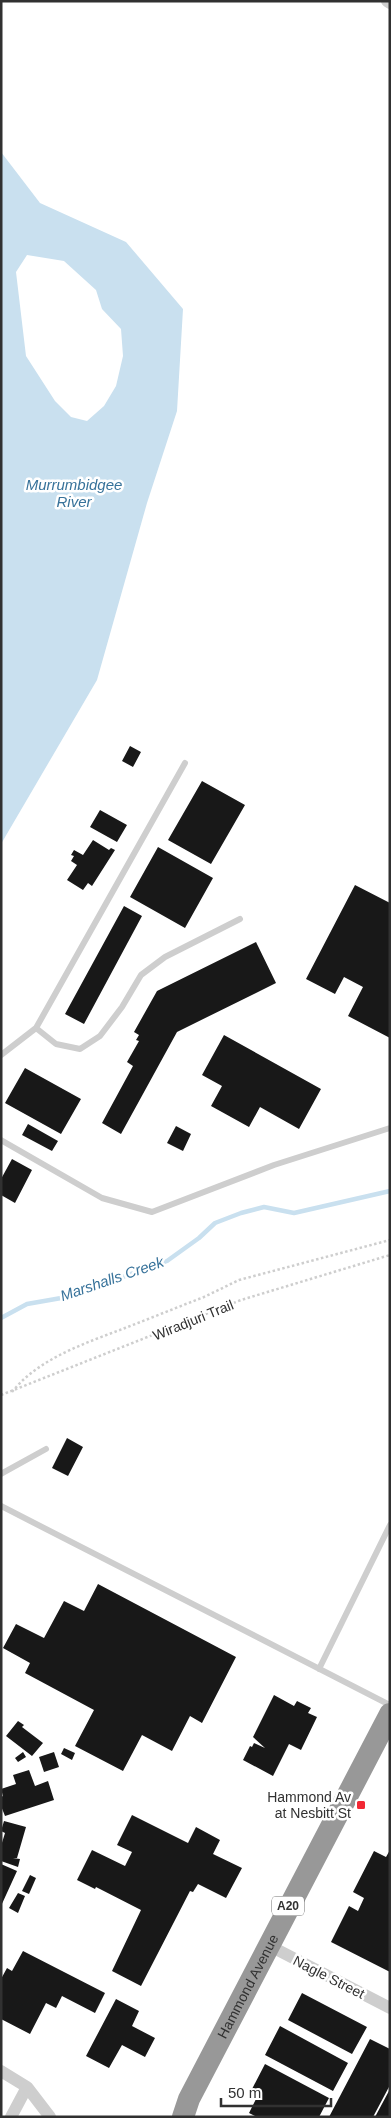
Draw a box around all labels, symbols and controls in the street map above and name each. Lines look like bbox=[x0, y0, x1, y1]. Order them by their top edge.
water label: Murrumbidgee River bbox=[26, 476, 122, 510]
water label: Marshalls Creek bbox=[58, 1252, 167, 1304]
street label: Wiradjuri Trail bbox=[150, 1297, 236, 1343]
place label: Hammond Av at Nesbitt St bbox=[267, 1789, 351, 1821]
marker: Hammond Av at Nesbitt St bbox=[355, 1799, 367, 1811]
road number: A20 bbox=[272, 1896, 304, 1915]
street label: Hammond Avenue bbox=[214, 1932, 282, 2041]
street label: Nagle Street bbox=[291, 1952, 367, 2002]
scale bar bbox=[221, 2076, 331, 2108]
text: 50 m bbox=[228, 2084, 261, 2101]

